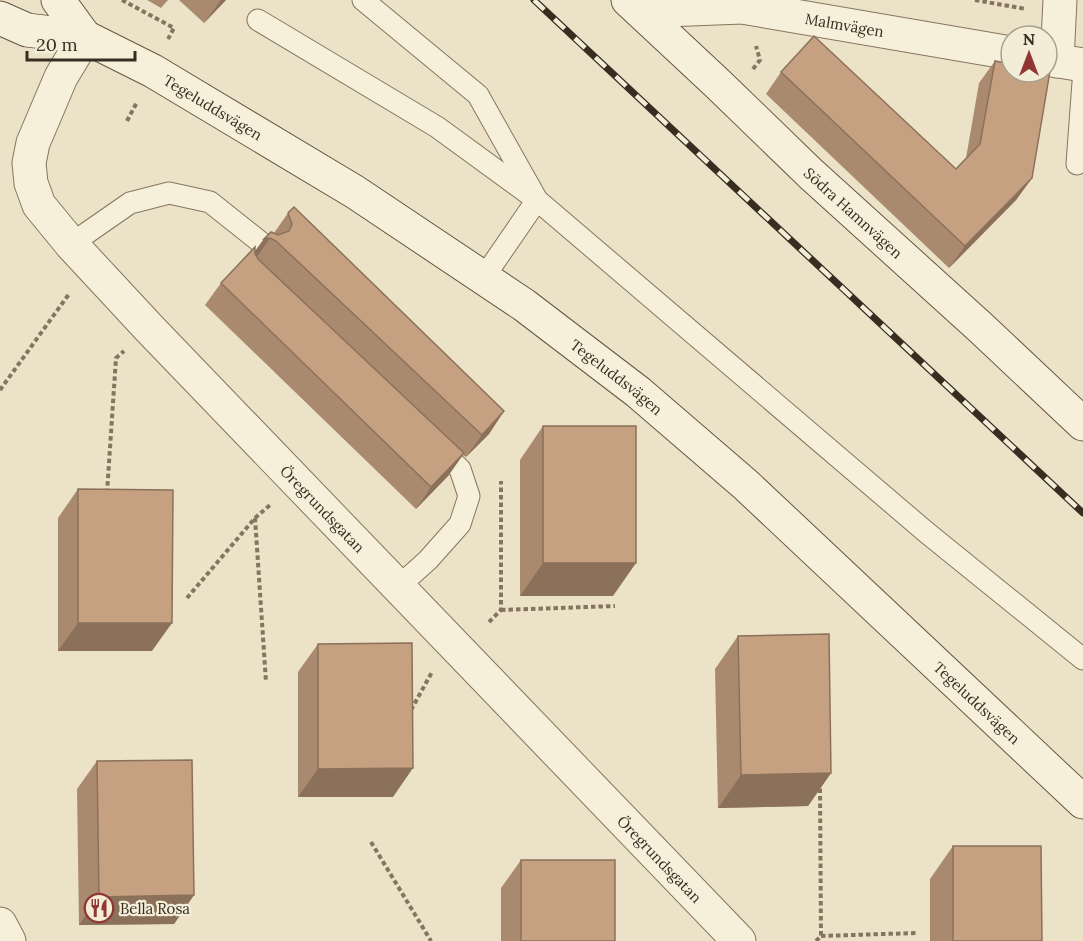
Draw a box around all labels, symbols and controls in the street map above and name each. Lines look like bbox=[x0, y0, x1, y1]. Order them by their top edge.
street label: Malmvägen bbox=[804, 8, 885, 41]
scale bar bbox=[27, 24, 135, 62]
north arrow bbox=[999, 24, 1059, 84]
text: N bbox=[1023, 29, 1035, 49]
text: 20 m bbox=[36, 33, 78, 56]
street label: Tegeluddsvägen bbox=[160, 70, 266, 144]
street label: Södra Hamnvägen bbox=[800, 163, 907, 262]
street label: Tegeluddsvägen bbox=[567, 335, 667, 419]
street label: Öregrundsgatan bbox=[277, 461, 369, 556]
street label: Tegeluddsvägen bbox=[930, 657, 1024, 748]
street label: Öregrundsgatan bbox=[614, 811, 706, 906]
restaurant icon: Bella Rosa bbox=[83, 892, 115, 924]
place label: Bella Rosa bbox=[120, 899, 190, 918]

